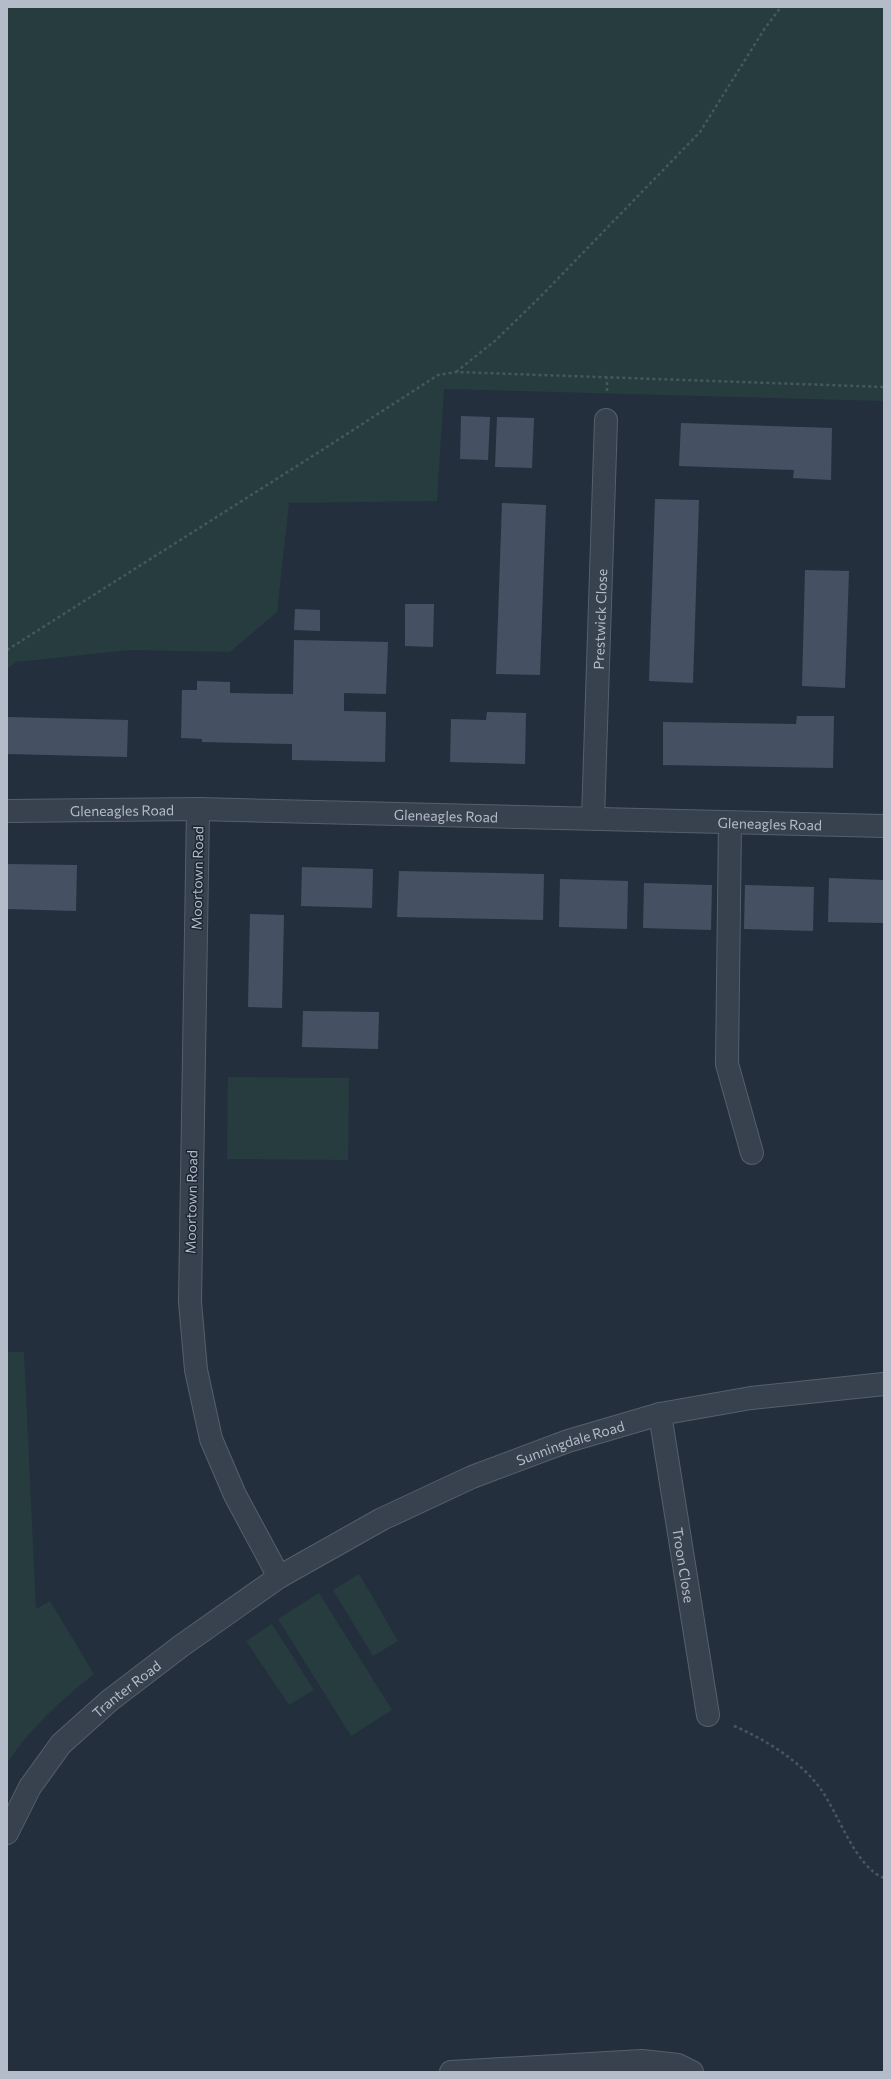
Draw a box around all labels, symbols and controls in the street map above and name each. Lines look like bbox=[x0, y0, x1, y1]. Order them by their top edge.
street label: Prestwick Close bbox=[589, 568, 610, 670]
street label: Gleneagles Road bbox=[70, 801, 174, 819]
street label: Gleneagles Road bbox=[394, 805, 498, 825]
street label: Gleneagles Road bbox=[717, 813, 822, 833]
street label: Moortown Road bbox=[188, 826, 206, 930]
street label: Moortown Road bbox=[182, 1150, 200, 1254]
street label: Sunningdale Road bbox=[514, 1416, 626, 1468]
street label: Troon Close bbox=[670, 1526, 698, 1604]
street label: Tranter Road bbox=[88, 1656, 164, 1721]

